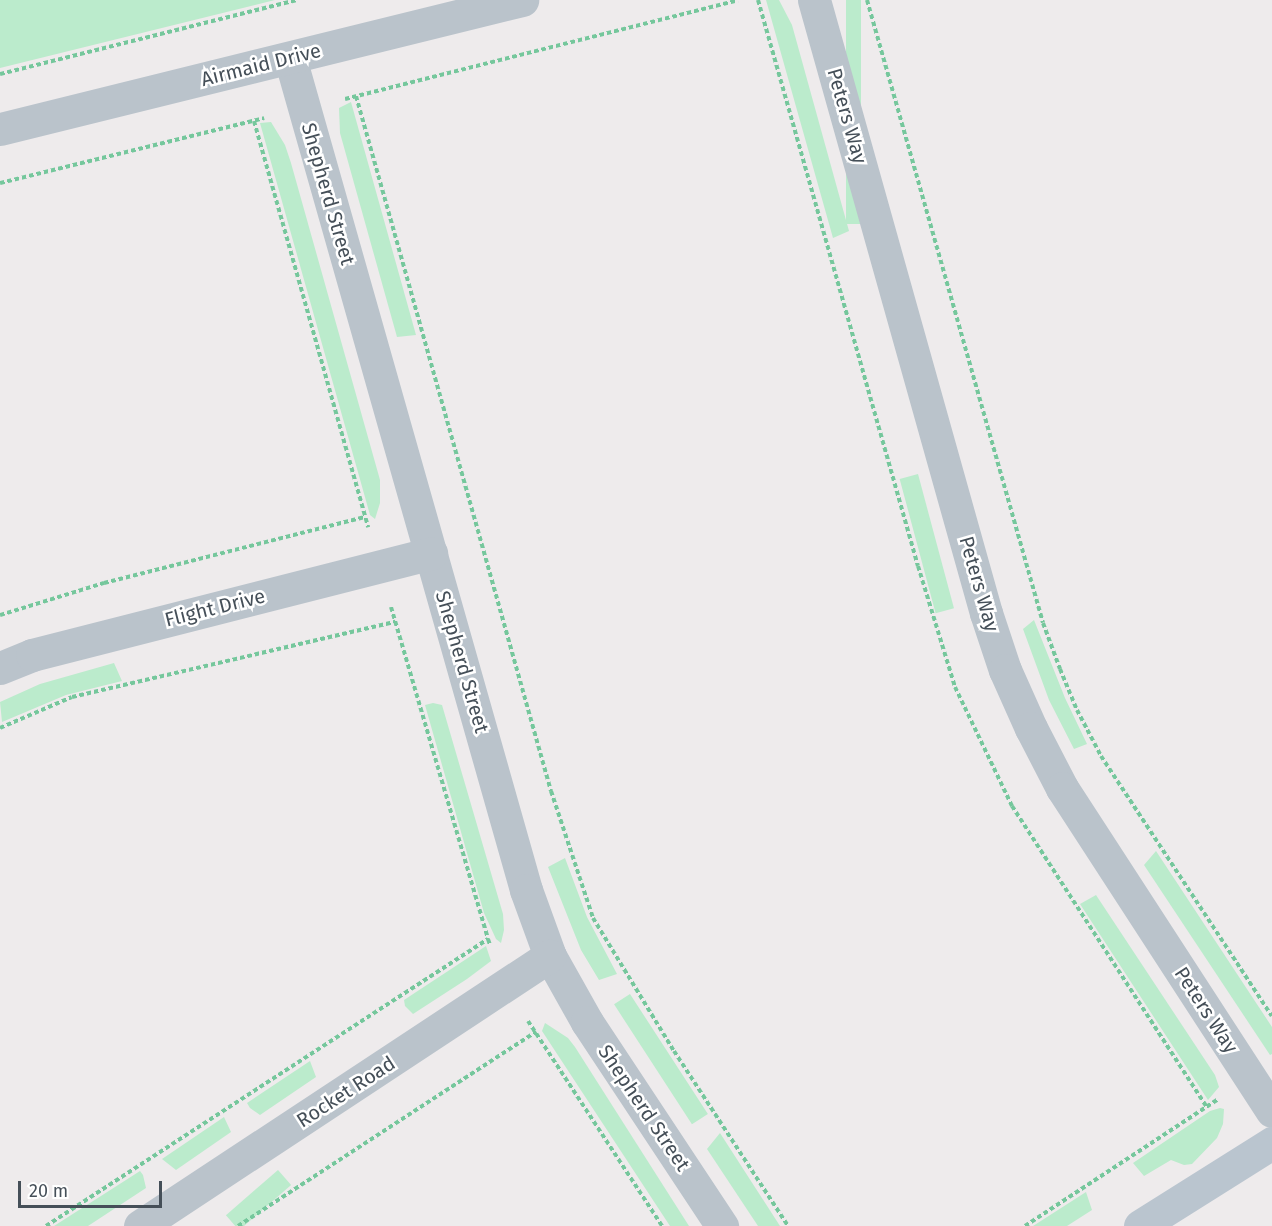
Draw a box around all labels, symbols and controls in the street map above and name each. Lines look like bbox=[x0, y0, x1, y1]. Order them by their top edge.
street label: Airmaid Drive bbox=[199, 39, 323, 91]
street label: Peters Way bbox=[822, 66, 872, 166]
street label: Shepherd Street bbox=[296, 120, 360, 268]
street label: Peters Way bbox=[954, 534, 1004, 634]
street label: Flight Drive bbox=[162, 584, 268, 632]
street label: Shepherd Street bbox=[430, 588, 494, 736]
street label: Peters Way bbox=[1169, 962, 1243, 1058]
street label: Shepherd Street bbox=[593, 1040, 695, 1176]
street label: Rocket Road bbox=[292, 1051, 400, 1133]
scale bar bbox=[21, 1169, 165, 1207]
text: 20 m bbox=[29, 1180, 68, 1202]

